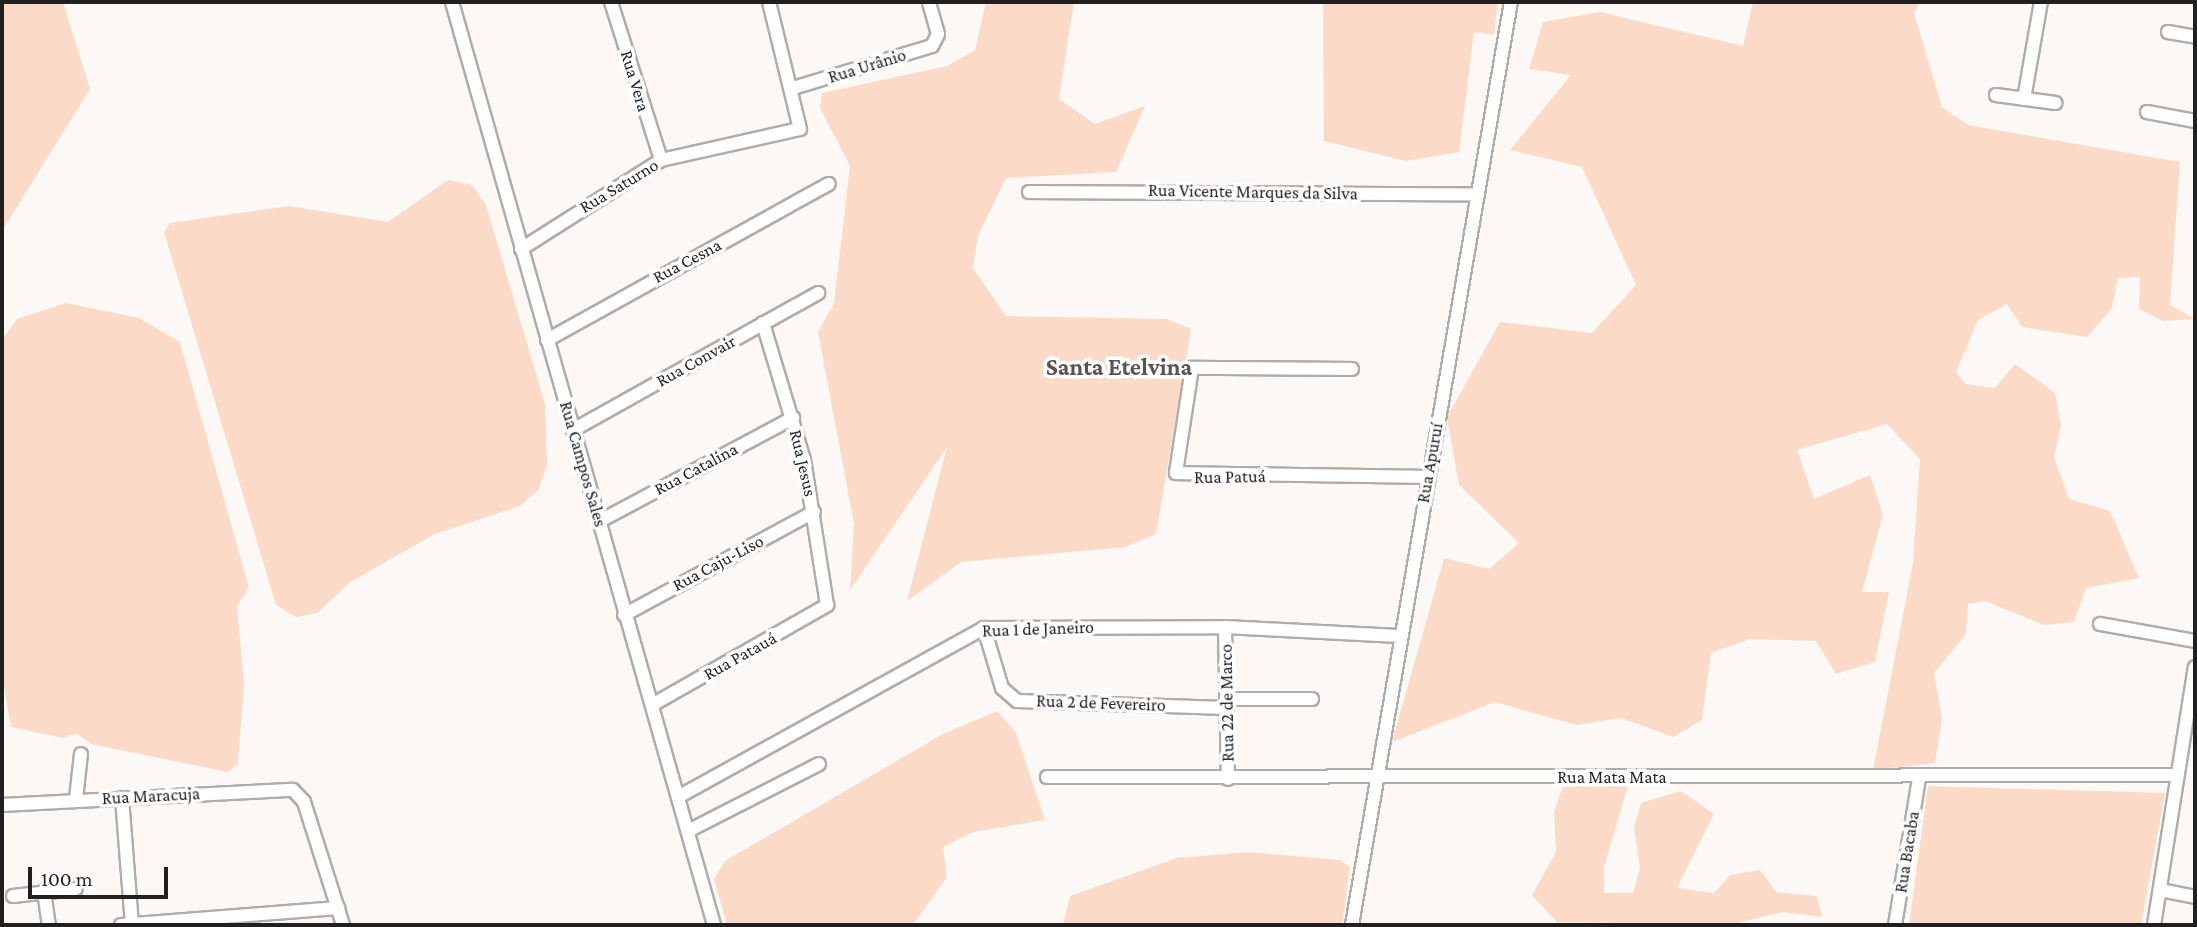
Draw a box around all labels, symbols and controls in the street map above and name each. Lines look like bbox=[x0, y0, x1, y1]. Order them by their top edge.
street label: Rua Urânio bbox=[825, 44, 909, 88]
street label: Rua Vera bbox=[615, 48, 655, 114]
street label: Rua Saturno bbox=[576, 154, 662, 218]
street label: Rua Vicente Marques da Silva bbox=[1148, 179, 1358, 205]
street label: Rua Cesna bbox=[649, 234, 725, 288]
street label: Rua Convair bbox=[652, 330, 740, 392]
district label: Santa Etelvina bbox=[1046, 353, 1192, 381]
street label: Rua Campos Sales bbox=[555, 399, 611, 529]
street label: Rua Apuruí bbox=[1412, 421, 1448, 505]
street label: Rua Jesus bbox=[785, 427, 821, 499]
street label: Rua Catalina bbox=[651, 438, 741, 500]
street label: Rua Patuá bbox=[1194, 466, 1266, 488]
street label: Rua Caju-Liso bbox=[669, 530, 767, 596]
street label: Rua 1 de Janeiro bbox=[982, 616, 1094, 642]
street label: Rua Patauá bbox=[700, 627, 780, 685]
street label: Rua 22 de Marco bbox=[1215, 644, 1239, 762]
street label: Rua 2 de Fevereiro bbox=[1036, 690, 1166, 716]
street label: Rua Mata Mata bbox=[1557, 766, 1667, 788]
street label: Rua Maracuja bbox=[101, 783, 201, 809]
street label: Rua Bacaba bbox=[1890, 810, 1924, 894]
scale bar bbox=[32, 853, 172, 897]
text: 100 m bbox=[41, 867, 93, 891]

